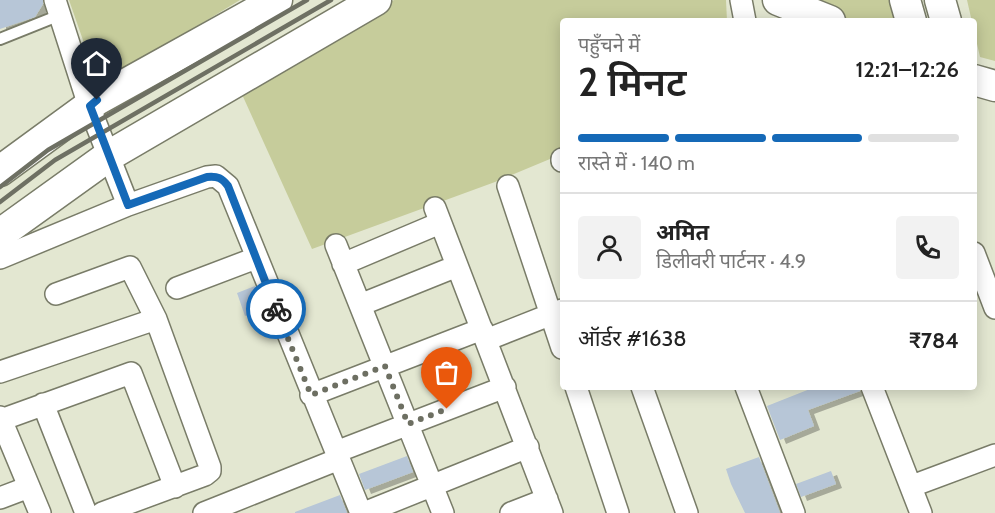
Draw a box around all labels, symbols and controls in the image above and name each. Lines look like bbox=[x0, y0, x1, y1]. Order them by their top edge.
text: पहुँचने में bbox=[578, 33, 640, 57]
pin bbox=[71, 38, 122, 100]
icon: home bbox=[80, 47, 113, 80]
text: 12:21–12:26 bbox=[856, 56, 959, 83]
text: 2 मिनट bbox=[578, 58, 687, 106]
text: रास्ते में · 140 m bbox=[578, 151, 695, 175]
button: person bbox=[578, 216, 641, 279]
button: phone bbox=[896, 216, 959, 279]
text: अमित bbox=[656, 219, 709, 246]
text: डिलीवरी पार्टनर · 4.9 bbox=[656, 249, 806, 273]
courier bbox=[246, 279, 306, 339]
icon: bike bbox=[260, 293, 293, 326]
text: ऑर्डर #1638 bbox=[578, 325, 687, 352]
text: ₹784 bbox=[909, 327, 959, 354]
pin bbox=[421, 347, 472, 409]
icon: bag bbox=[430, 356, 463, 389]

